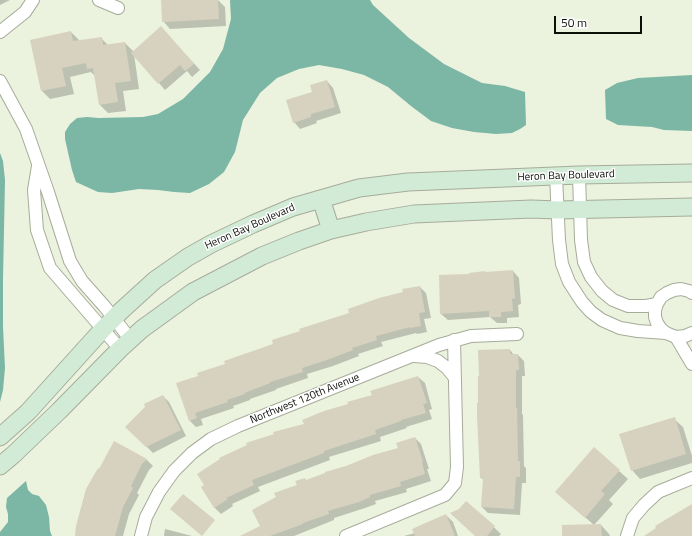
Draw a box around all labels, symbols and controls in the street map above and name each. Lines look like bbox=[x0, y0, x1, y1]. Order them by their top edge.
scale bar bbox=[556, 8, 644, 34]
text: 50 m bbox=[561, 13, 587, 32]
street label: Heron Bay Boulevard bbox=[517, 168, 615, 184]
street label: Heron Bay Boulevard bbox=[203, 201, 297, 253]
street label: Northwest 120th Avenue bbox=[248, 371, 362, 427]

